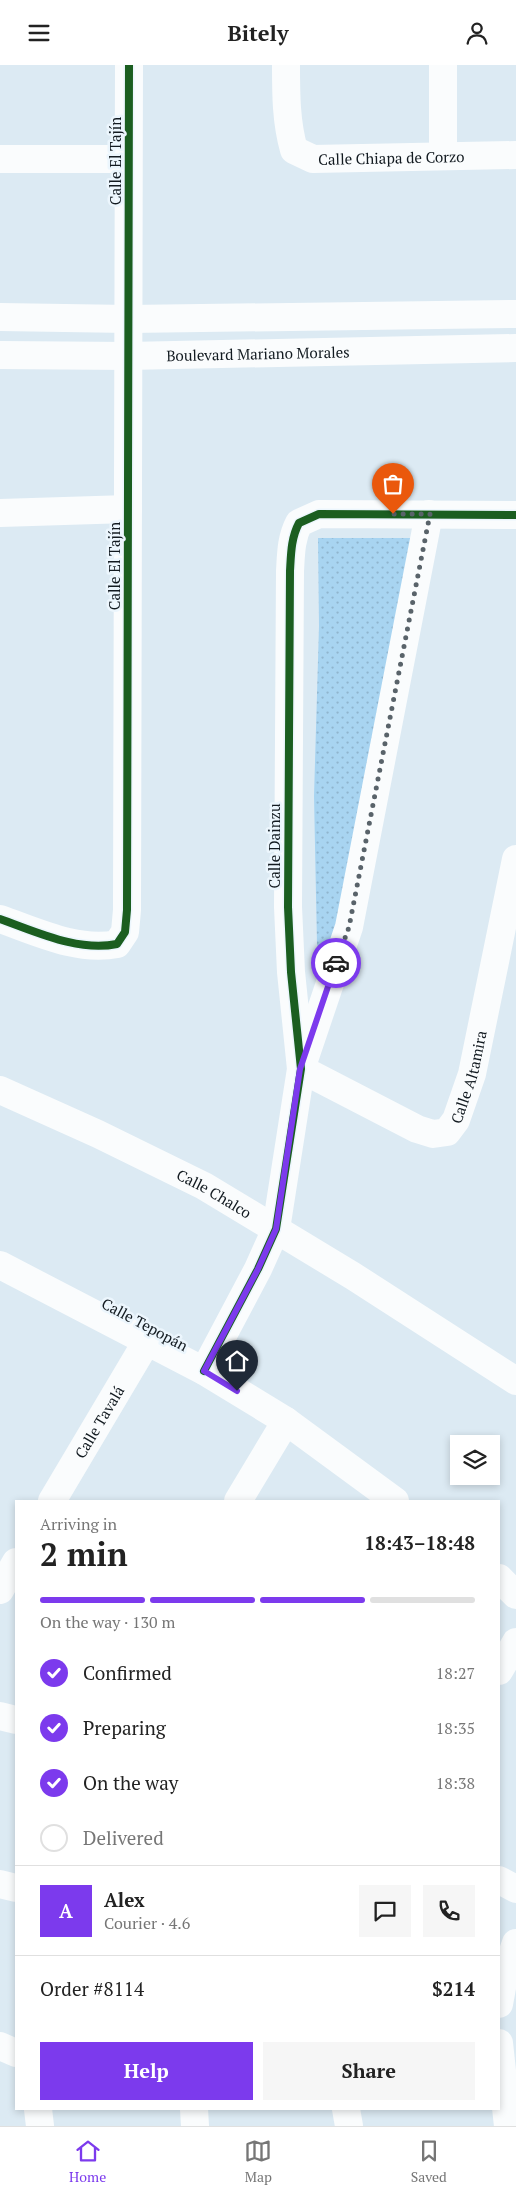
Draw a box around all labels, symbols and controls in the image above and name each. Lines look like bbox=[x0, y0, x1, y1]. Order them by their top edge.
text: Bitely bbox=[227, 18, 289, 47]
icon: menu bbox=[25, 19, 53, 47]
icon: person bbox=[463, 19, 491, 47]
street label: Calle El Tajín bbox=[105, 117, 125, 205]
street label: Calle Chiapa de Corzo bbox=[318, 146, 465, 169]
street label: Boulevard Mariano Morales bbox=[166, 341, 350, 365]
pin bbox=[372, 463, 414, 514]
icon: bag bbox=[379, 470, 407, 498]
street label: Calle El Tajín bbox=[104, 522, 124, 610]
street label: Calle Dainzu bbox=[264, 803, 284, 889]
courier bbox=[311, 938, 361, 988]
icon: car bbox=[322, 949, 350, 977]
street label: Calle Altamira bbox=[446, 1028, 491, 1126]
street label: Calle Chalco bbox=[174, 1164, 255, 1223]
street label: Calle Tepopán bbox=[98, 1293, 192, 1355]
pin bbox=[216, 1340, 258, 1391]
icon: home bbox=[223, 1347, 251, 1375]
street label: Calle Tavalá bbox=[70, 1382, 129, 1462]
map controls bbox=[450, 1435, 500, 1485]
button: layers bbox=[450, 1435, 500, 1485]
text: Arriving in bbox=[40, 1513, 117, 1535]
text: 18:43–18:48 bbox=[364, 1530, 475, 1555]
text: 2 min bbox=[40, 1533, 128, 1575]
text: On the way · 130 m bbox=[40, 1611, 175, 1633]
icon: check bbox=[40, 1659, 68, 1687]
text: Confirmed bbox=[83, 1660, 172, 1685]
text: 18:27 bbox=[436, 1662, 475, 1684]
icon: check bbox=[40, 1714, 68, 1742]
text: Preparing bbox=[83, 1715, 166, 1740]
text: 18:35 bbox=[436, 1717, 475, 1739]
icon: check bbox=[40, 1769, 68, 1797]
text: On the way bbox=[83, 1770, 178, 1795]
text: 18:38 bbox=[436, 1772, 475, 1794]
text: Delivered bbox=[83, 1825, 164, 1850]
button: chat bbox=[359, 1885, 411, 1937]
button: phone bbox=[423, 1885, 475, 1937]
text: Alex bbox=[104, 1887, 145, 1912]
text: A bbox=[59, 1898, 73, 1923]
text: Courier · 4.6 bbox=[104, 1912, 190, 1934]
text: Order #8114 bbox=[40, 1976, 144, 2001]
text: $214 bbox=[432, 1976, 475, 2001]
button: Help bbox=[40, 2042, 253, 2100]
button: Share bbox=[263, 2042, 475, 2100]
tab: Home bbox=[69, 2137, 106, 2186]
tab: Map bbox=[244, 2137, 272, 2186]
tab: Saved bbox=[411, 2137, 447, 2186]

